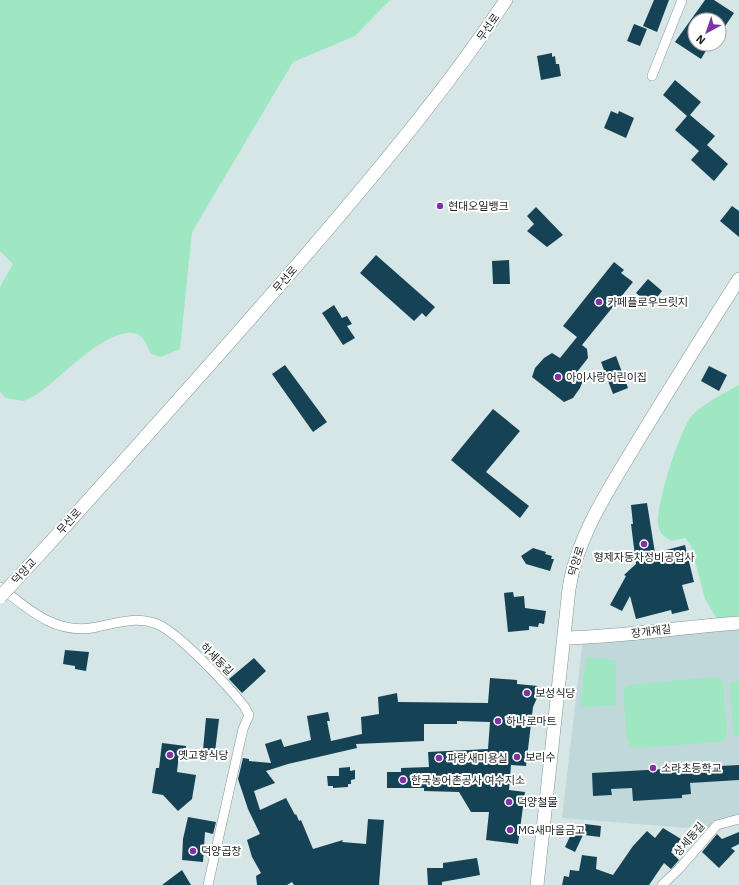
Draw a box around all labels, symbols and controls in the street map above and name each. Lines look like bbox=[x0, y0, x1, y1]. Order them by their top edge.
street label: 무선로 bbox=[474, 11, 502, 43]
north arrow bbox=[687, 12, 727, 52]
text: N bbox=[693, 32, 708, 48]
place label: 현대오일뱅크 bbox=[448, 199, 509, 213]
marker: 현대오일뱅크 bbox=[435, 201, 445, 211]
street label: 무선로 bbox=[270, 263, 300, 295]
place label: 카페플로우브릿지 bbox=[607, 295, 688, 309]
marker: 카페플로우브릿지 bbox=[594, 297, 604, 307]
place label: 아이사랑어린이집 bbox=[566, 370, 647, 384]
marker: 아이사랑어린이집 bbox=[553, 372, 563, 382]
street label: 무선로 bbox=[54, 505, 84, 537]
marker: 형제자동차정비공업사 bbox=[639, 539, 649, 549]
street label: 덕양로 bbox=[565, 544, 587, 578]
place label: 형제자동차정비공업사 bbox=[593, 550, 695, 564]
street label: 덕양교 bbox=[9, 555, 39, 587]
street label: 장개재길 bbox=[630, 622, 672, 640]
street label: 하세동길 bbox=[198, 640, 236, 678]
place label: 보성식당 bbox=[535, 686, 575, 700]
marker: 보성식당 bbox=[522, 688, 532, 698]
place label: 하나로마트 bbox=[506, 714, 557, 728]
marker: 하나로마트 bbox=[493, 716, 503, 726]
place label: 옛고향식당 bbox=[178, 748, 229, 762]
marker: 옛고향식당 bbox=[165, 750, 175, 760]
place label: 보리수 bbox=[525, 750, 555, 764]
place label: 파랑새미용실 bbox=[447, 751, 508, 765]
marker: 보리수 bbox=[512, 752, 522, 762]
marker: 파랑새미용실 bbox=[434, 753, 444, 763]
place label: 소라초등학교 bbox=[661, 761, 722, 775]
marker: 소라초등학교 bbox=[648, 763, 658, 773]
place label: 한국농어촌공사 여수지소 bbox=[411, 773, 525, 787]
marker: 한국농어촌공사 여수지소 bbox=[398, 775, 408, 785]
place label: 덕양철물 bbox=[517, 795, 557, 809]
marker: 덕양철물 bbox=[504, 797, 514, 807]
street label: 상세동길 bbox=[670, 819, 708, 859]
place label: MG새마을금고 bbox=[518, 823, 585, 837]
marker: MG새마을금고 bbox=[505, 825, 515, 835]
place label: 덕양곱창 bbox=[201, 844, 241, 858]
marker: 덕양곱창 bbox=[188, 846, 198, 856]

